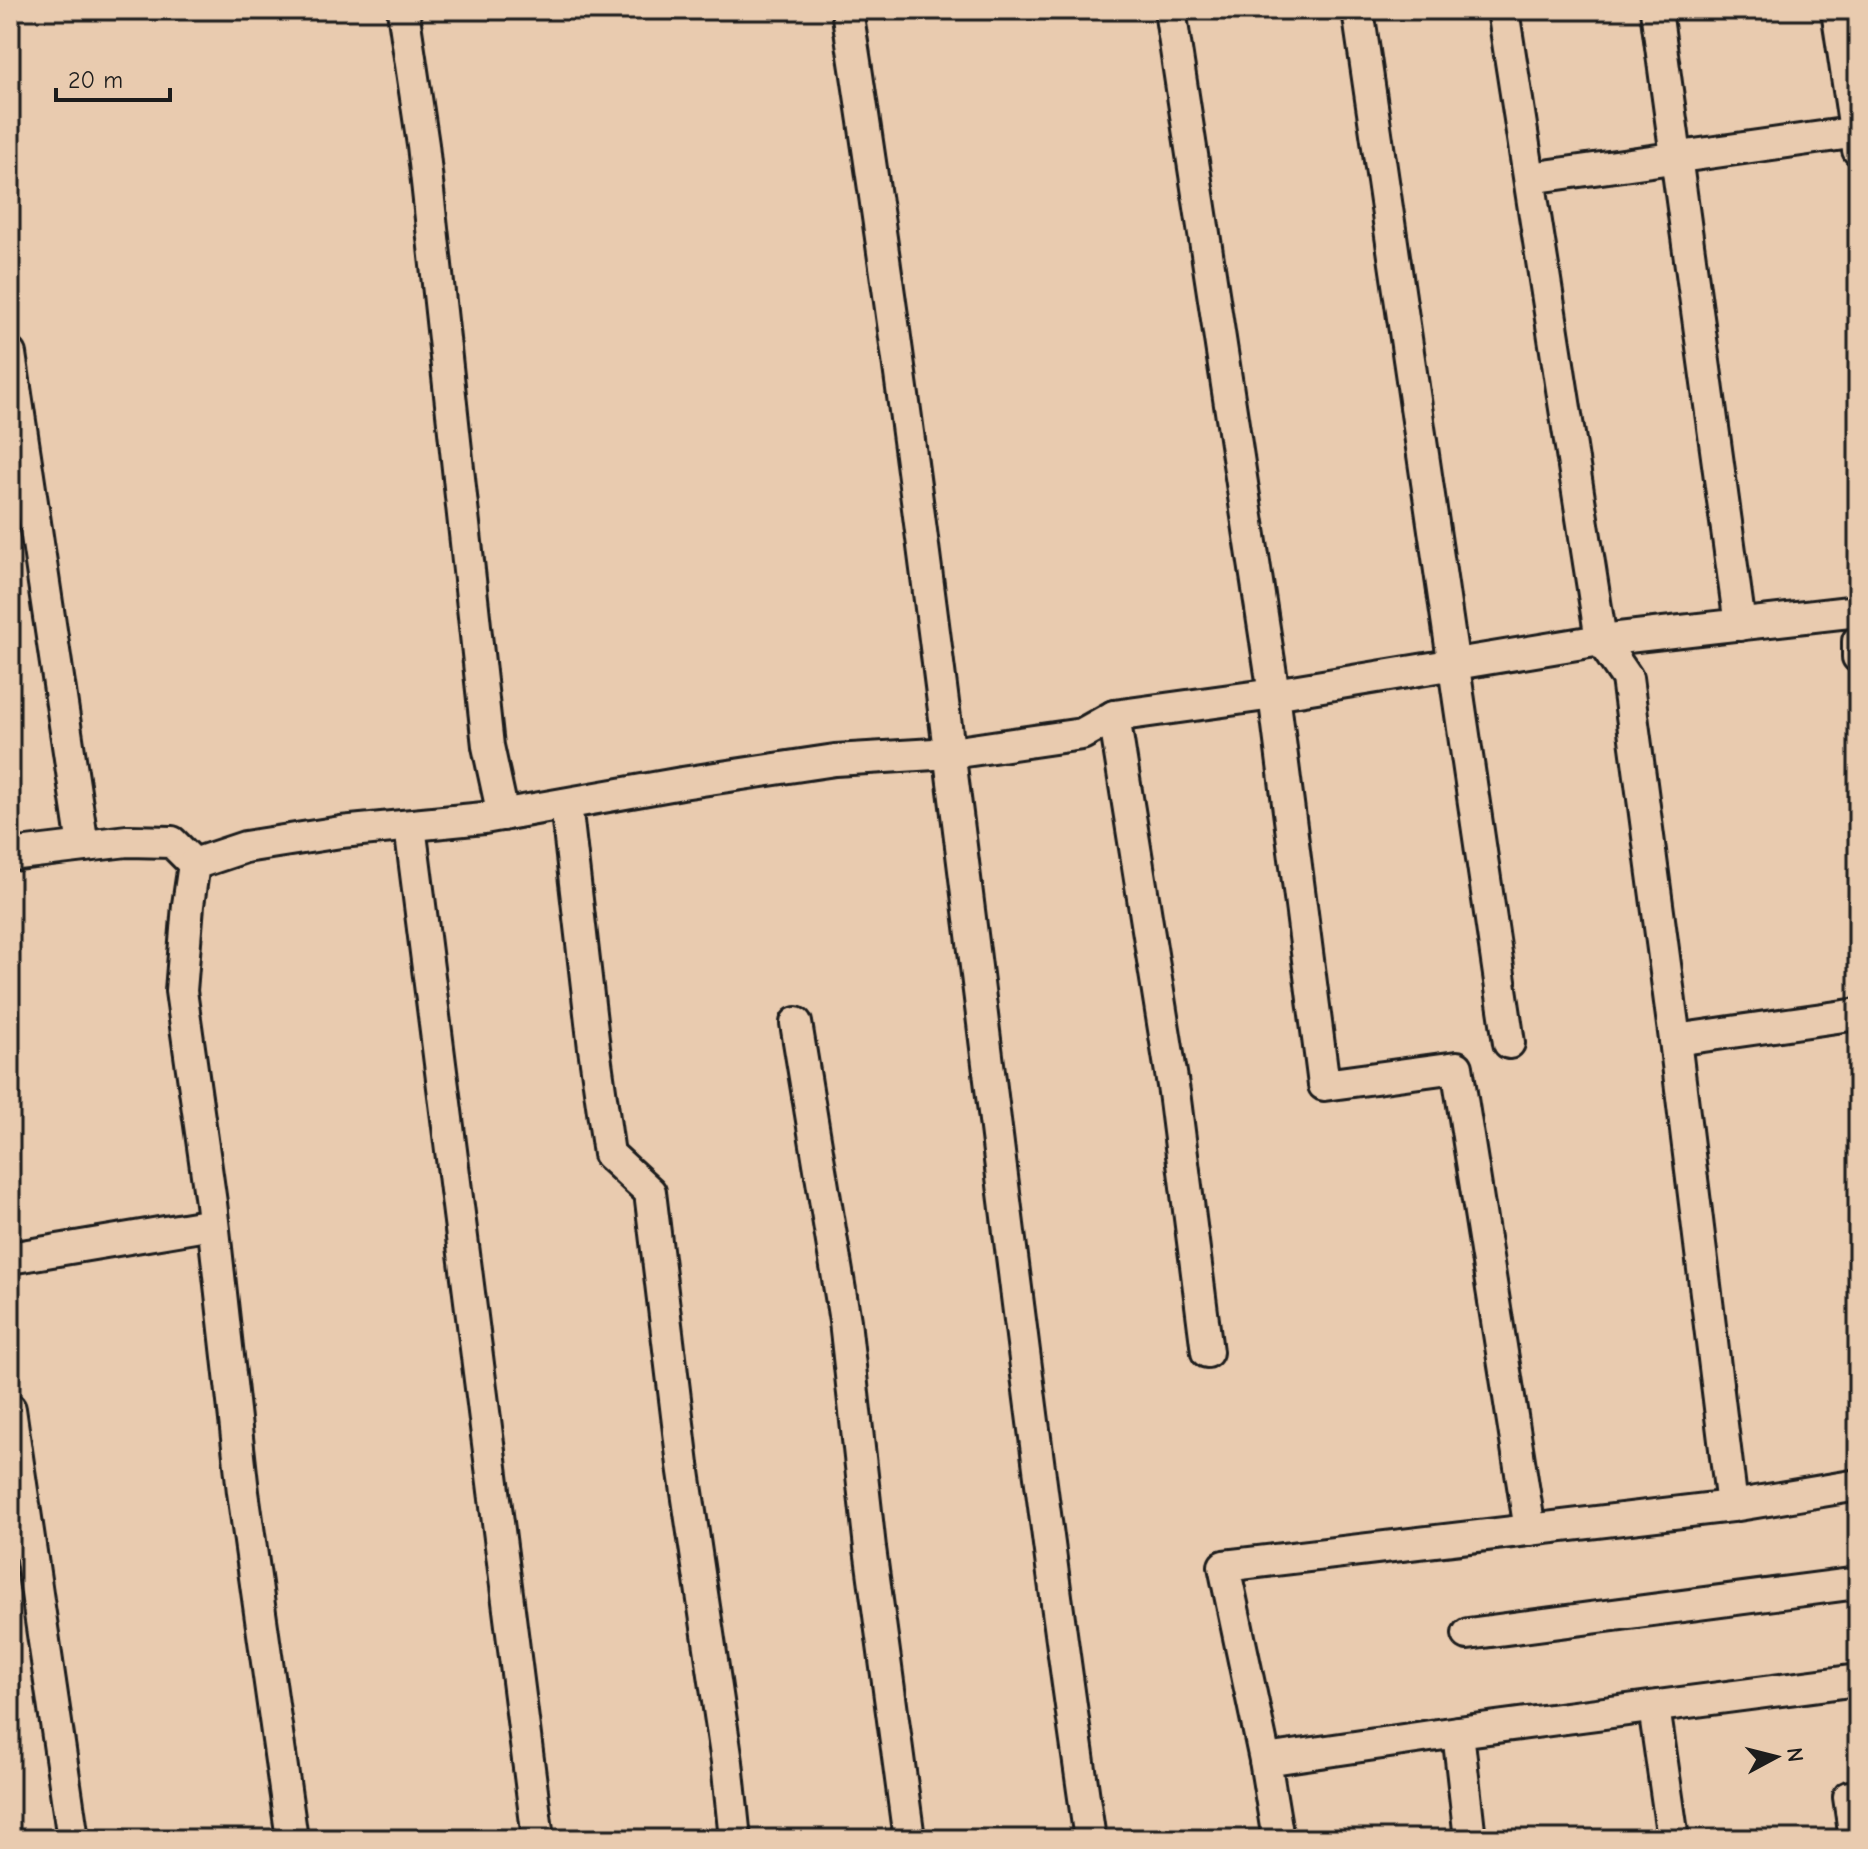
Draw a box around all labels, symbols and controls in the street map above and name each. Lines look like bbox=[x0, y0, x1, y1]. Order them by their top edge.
scale bar bbox=[56, 52, 170, 102]
text: 20 m bbox=[68, 66, 123, 94]
north arrow bbox=[1736, 1717, 1816, 1797]
text: N bbox=[1781, 1746, 1809, 1763]

